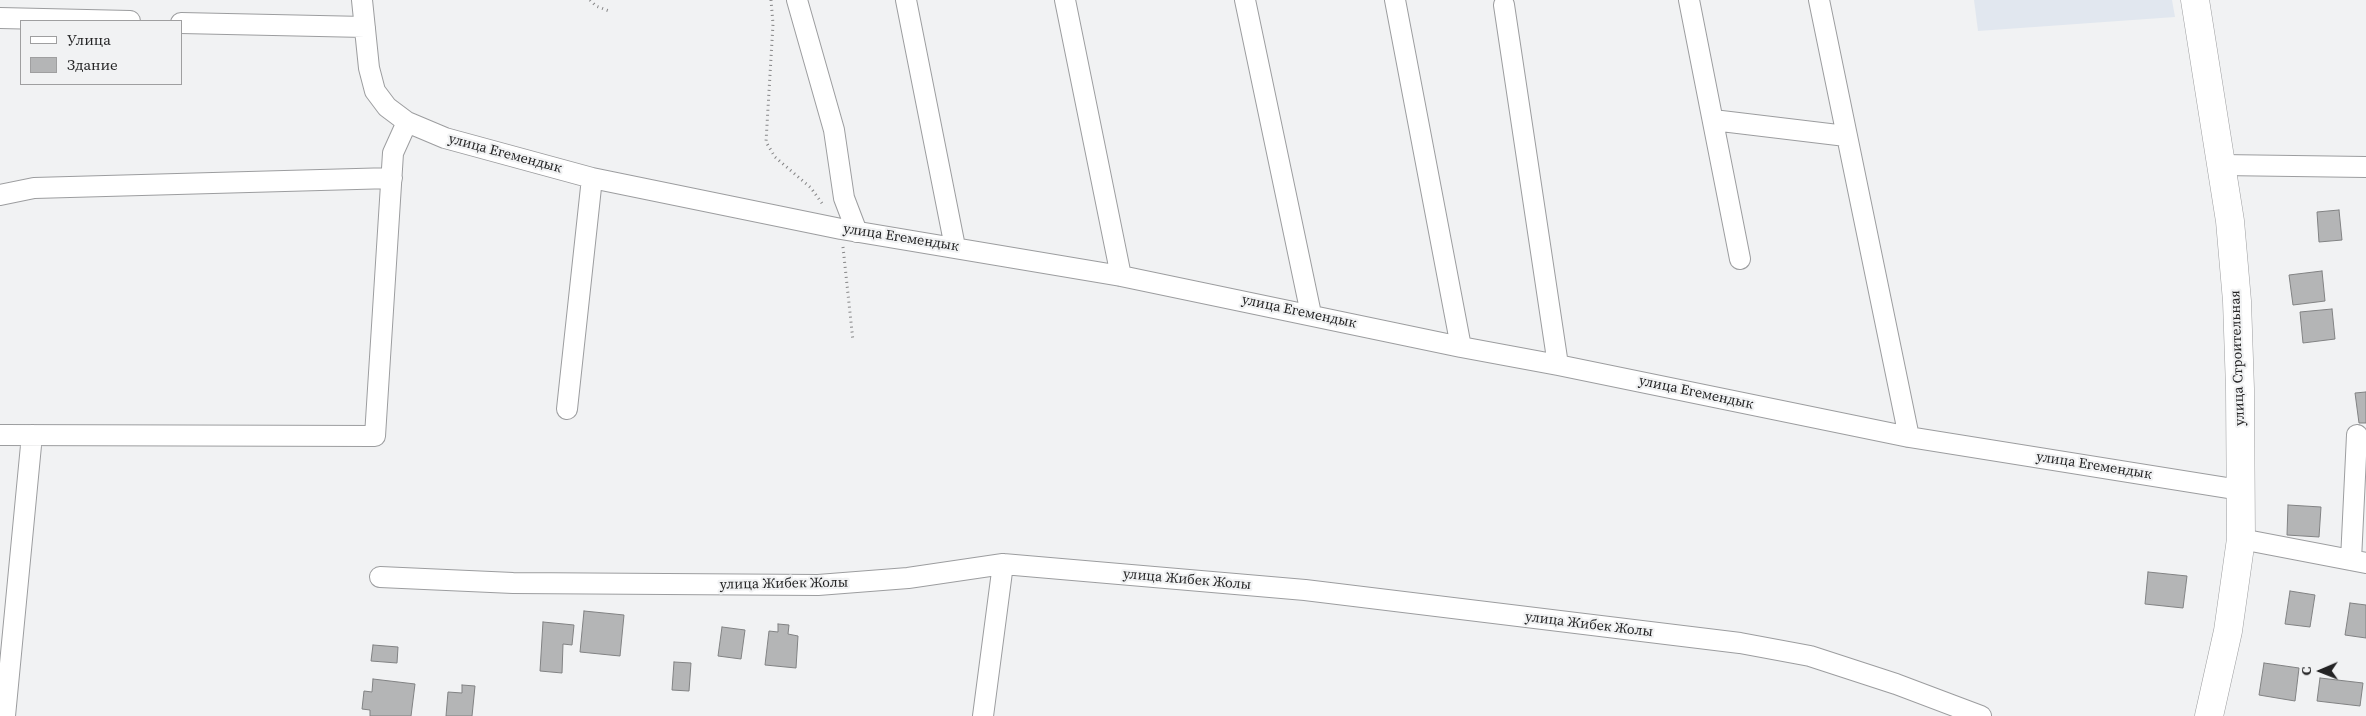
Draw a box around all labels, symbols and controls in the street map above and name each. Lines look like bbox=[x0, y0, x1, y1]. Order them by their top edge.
legend bbox=[20, 20, 182, 85]
text: Улица bbox=[67, 29, 111, 50]
text: Здание bbox=[67, 54, 118, 75]
street label: улица Егемендык bbox=[446, 131, 564, 177]
street label: улица Егемендык bbox=[842, 221, 960, 255]
street label: улица Строительная bbox=[2227, 290, 2249, 426]
street label: улица Егемендык bbox=[1240, 292, 1358, 332]
street label: улица Егемендык bbox=[1637, 373, 1755, 413]
street label: улица Егемендык bbox=[2035, 449, 2153, 483]
street label: улица Жибек Жолы bbox=[1122, 566, 1252, 594]
street label: улица Жибек Жолы bbox=[720, 574, 848, 594]
street label: улица Жибек Жолы bbox=[1524, 609, 1654, 641]
north arrow bbox=[2296, 646, 2346, 696]
text: С bbox=[2296, 667, 2316, 676]

